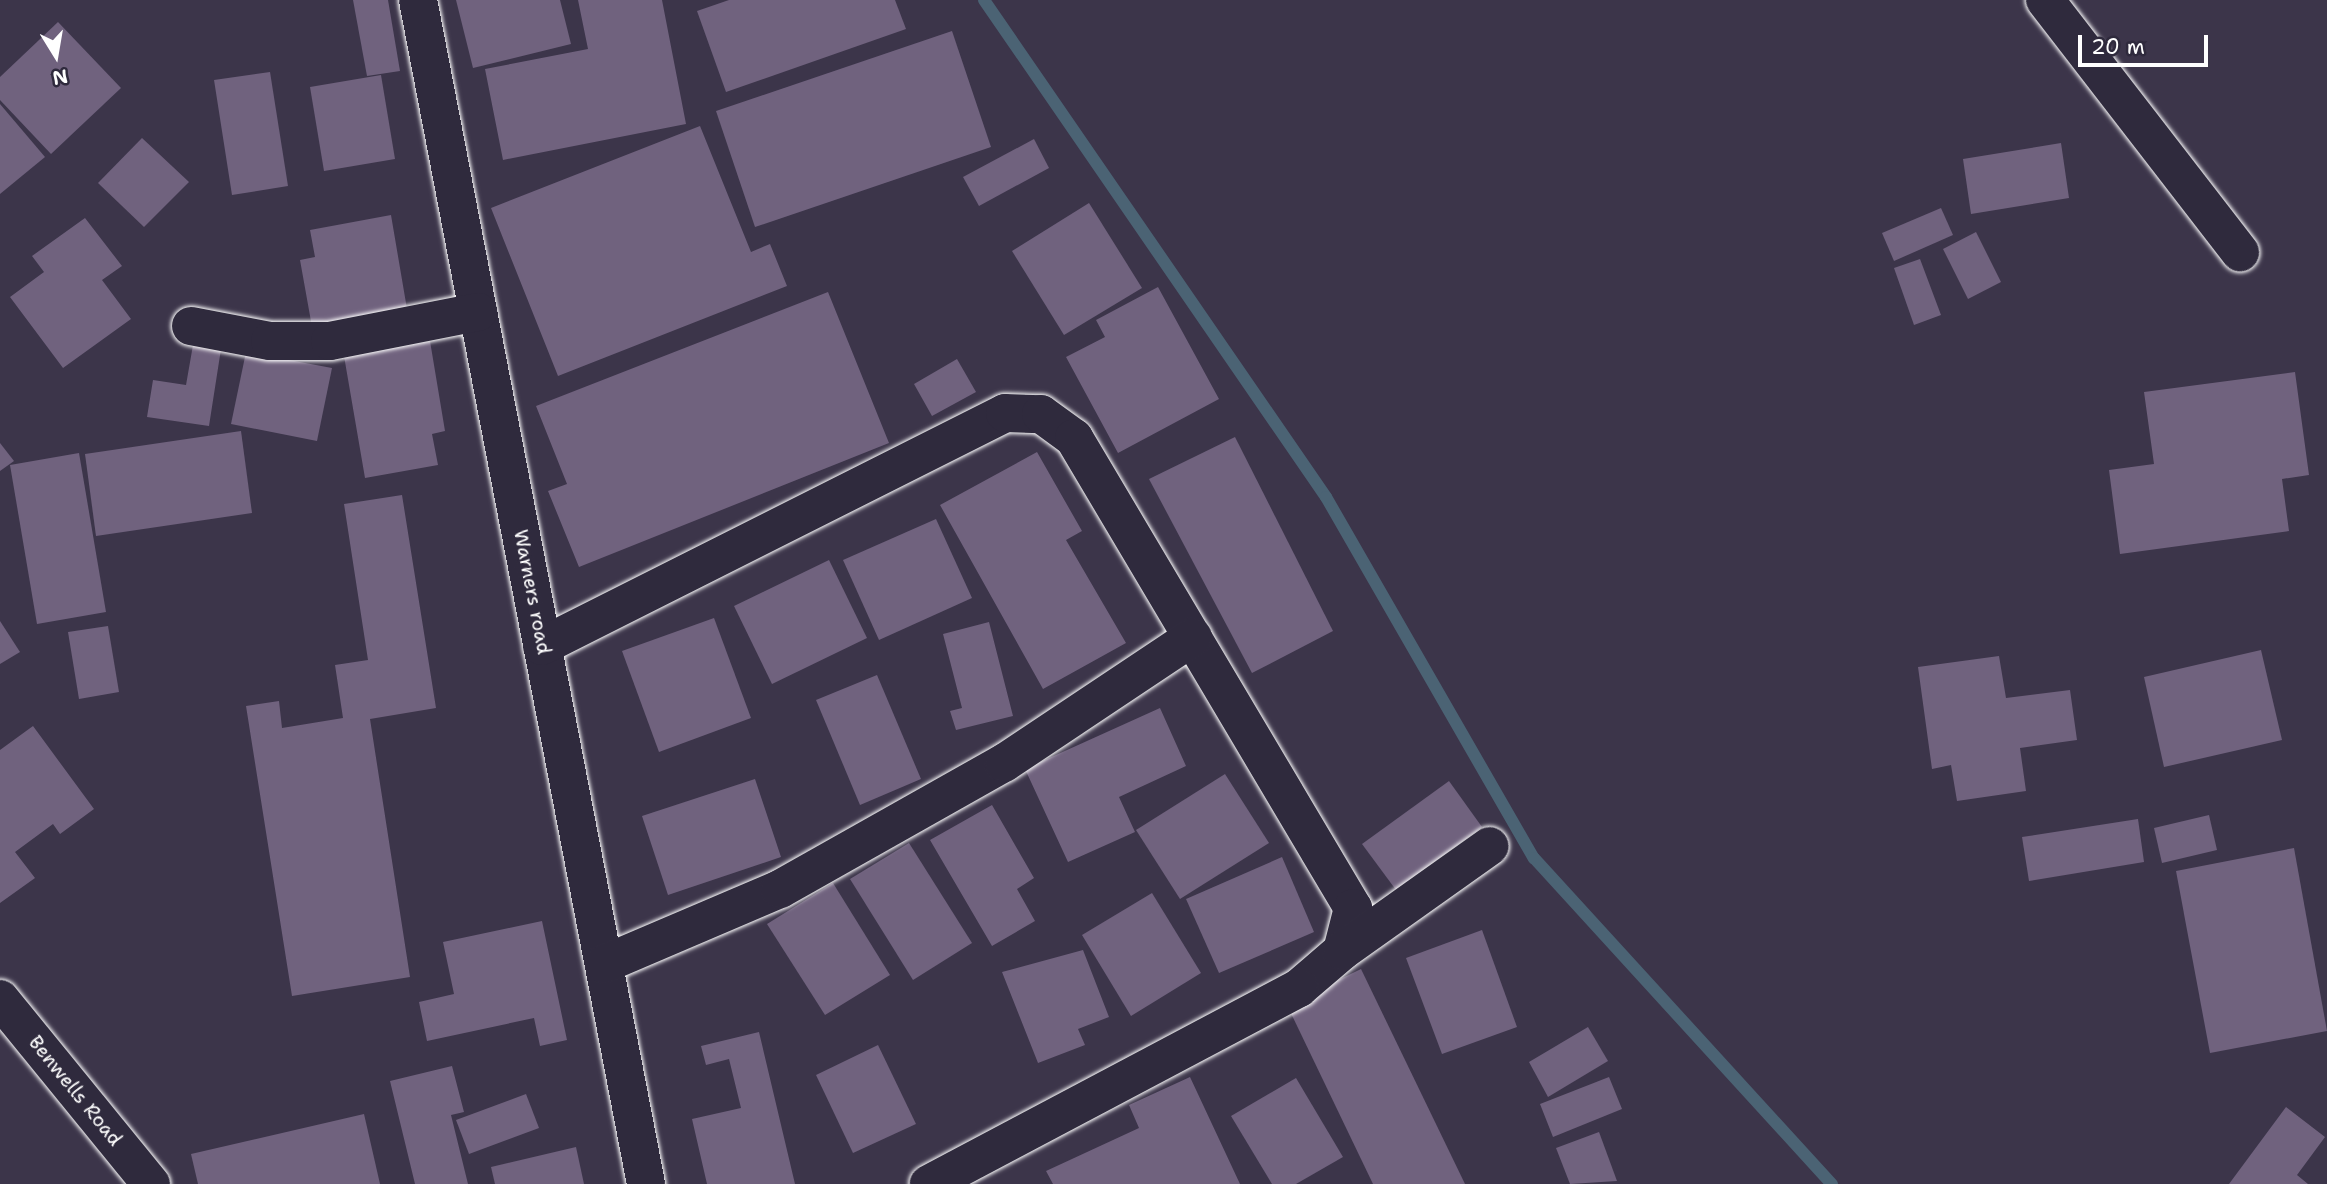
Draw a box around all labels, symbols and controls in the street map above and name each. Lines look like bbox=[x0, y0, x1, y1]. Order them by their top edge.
north arrow bbox=[21, 21, 91, 91]
scale bar bbox=[2082, 21, 2212, 65]
text: 20 m bbox=[2091, 33, 2145, 61]
text: N bbox=[50, 63, 70, 91]
street label: Warners road bbox=[509, 528, 555, 656]
street label: Benwells Road bbox=[24, 1031, 126, 1151]

